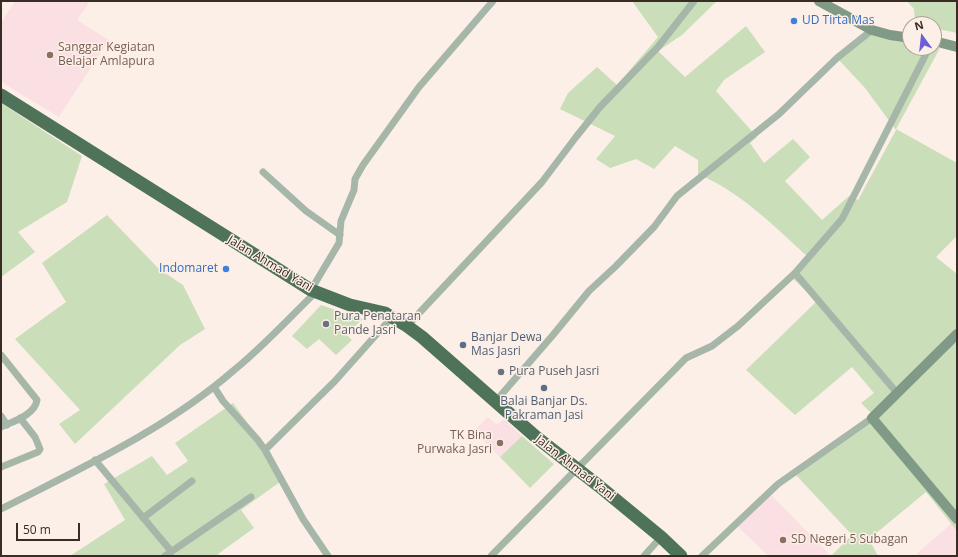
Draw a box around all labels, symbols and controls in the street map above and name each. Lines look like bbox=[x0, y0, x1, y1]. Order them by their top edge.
place label: UD Tirta Mas bbox=[802, 14, 874, 28]
marker: UD Tirta Mas bbox=[789, 16, 799, 26]
north arrow bbox=[902, 16, 942, 56]
text: N bbox=[913, 16, 925, 33]
place label: Sanggar Kegiatan Belajar Amlapura bbox=[58, 41, 155, 69]
marker: Sanggar Kegiatan Belajar Amlapura bbox=[45, 50, 55, 60]
street label: Jalan Ahmad Yani bbox=[225, 233, 315, 295]
place label: Indomaret bbox=[159, 262, 218, 276]
marker: Indomaret bbox=[221, 264, 231, 274]
place label: Pura Penataran Pande Jasri bbox=[334, 310, 421, 338]
marker: Pura Penataran Pande Jasri bbox=[321, 319, 331, 329]
place label: Banjar Dewa Mas Jasri bbox=[471, 331, 542, 359]
marker: Banjar Dewa Mas Jasri bbox=[458, 340, 468, 350]
place label: Pura Puseh Jasri bbox=[509, 365, 599, 379]
marker: Pura Puseh Jasri bbox=[496, 367, 506, 377]
marker: Balai Banjar Ds. Pakraman Jasi bbox=[539, 383, 549, 393]
place label: Balai Banjar Ds. Pakraman Jasi bbox=[500, 395, 588, 423]
place label: TK Bina Purwaka Jasri bbox=[417, 429, 492, 457]
street label: Jalan Ahmad Yani bbox=[532, 432, 618, 504]
marker: TK Bina Purwaka Jasri bbox=[495, 438, 505, 448]
scale bar bbox=[18, 515, 82, 541]
text: 50 m bbox=[23, 521, 51, 538]
place label: SD Negeri 5 Subagan bbox=[791, 533, 908, 547]
marker: SD Negeri 5 Subagan bbox=[778, 535, 788, 545]

